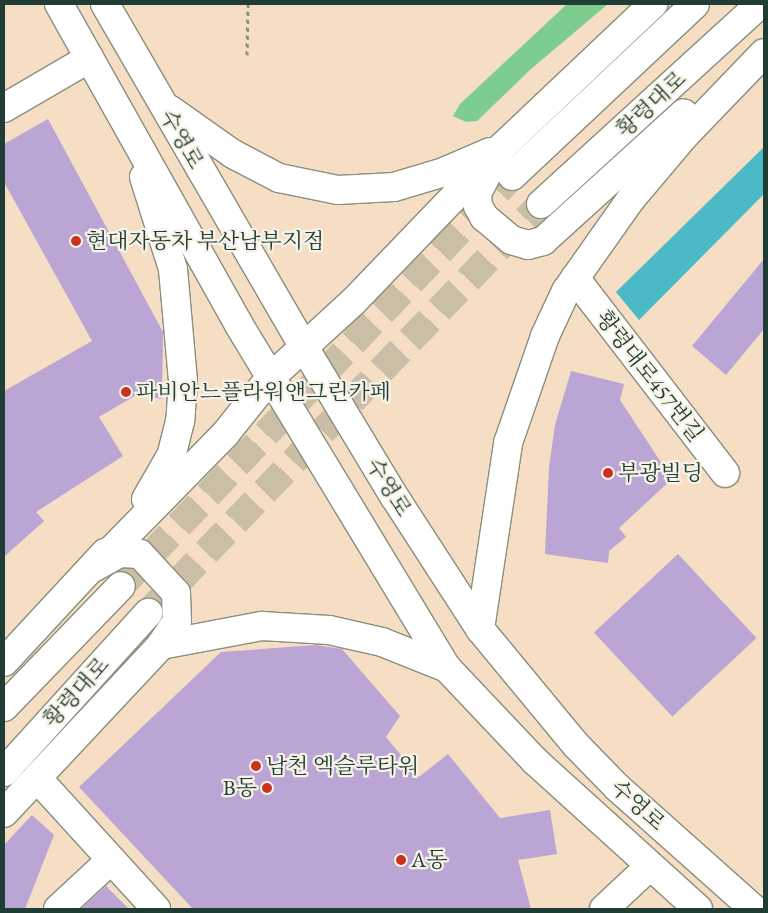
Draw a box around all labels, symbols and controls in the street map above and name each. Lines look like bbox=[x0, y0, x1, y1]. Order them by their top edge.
street label: 황령대로 bbox=[611, 65, 691, 143]
street label: 수영로 bbox=[155, 105, 209, 173]
place label: 현대자동차 부산남부지점 bbox=[86, 228, 324, 254]
marker: 현대자동차 부산남부지점 bbox=[70, 235, 82, 247]
street label: 황령대로457번길 bbox=[591, 305, 709, 447]
place label: 파비안느플라워앤그린카페 bbox=[136, 379, 391, 405]
marker: 파비안느플라워앤그린카페 bbox=[120, 386, 132, 398]
street label: 수영로 bbox=[361, 453, 417, 521]
place label: 부광빌딩 bbox=[618, 460, 703, 486]
marker: 부광빌딩 bbox=[602, 467, 614, 479]
street label: 황령대로 bbox=[38, 652, 114, 732]
place label: 남천 엑슬루타워 bbox=[266, 753, 419, 779]
marker: 남천 엑슬루타워 bbox=[250, 760, 262, 772]
street label: 수영로 bbox=[605, 774, 671, 836]
place label: B동 bbox=[223, 775, 257, 801]
marker: B동 bbox=[261, 782, 273, 794]
place label: A동 bbox=[411, 847, 447, 873]
marker: A동 bbox=[395, 854, 407, 866]

